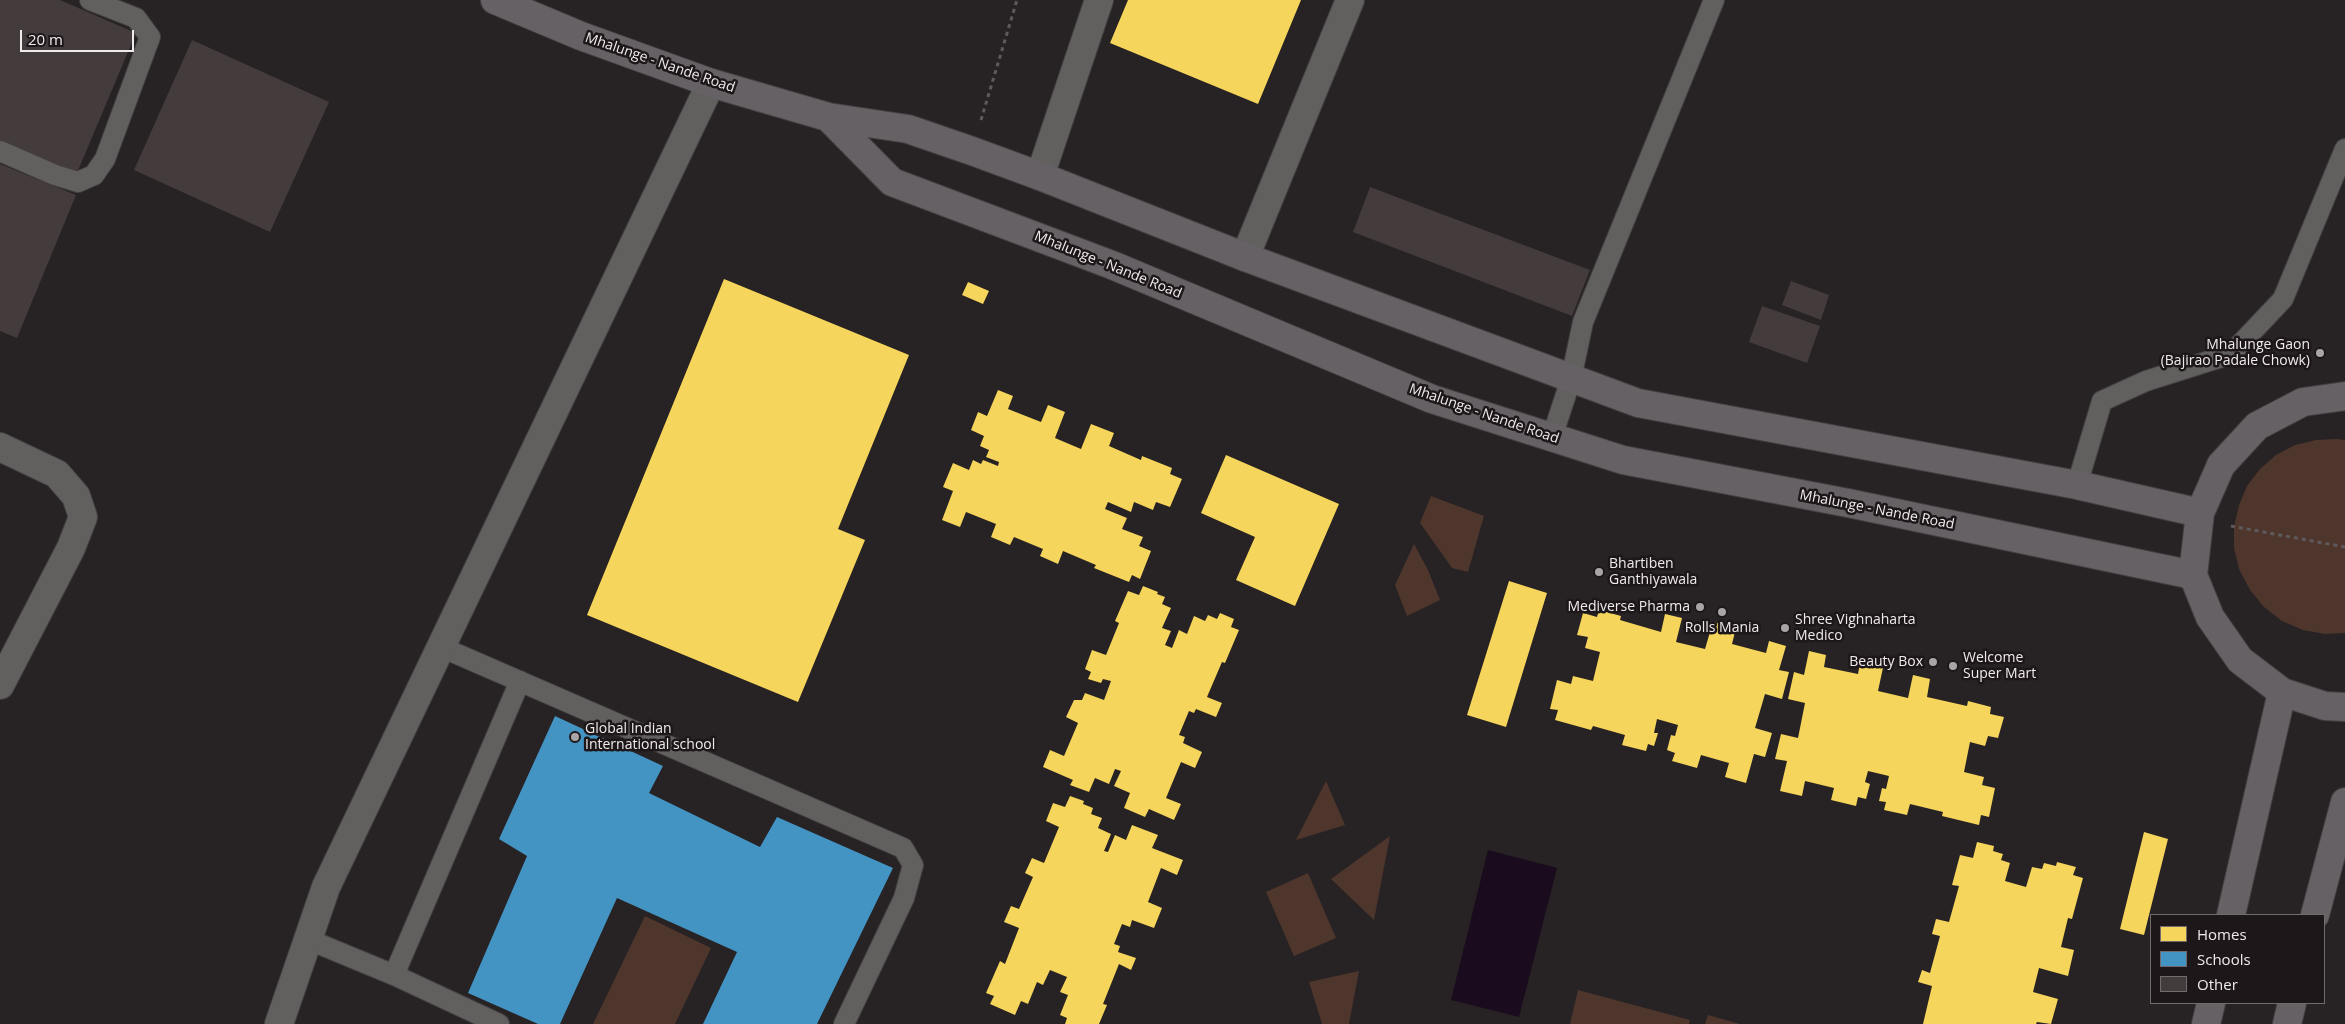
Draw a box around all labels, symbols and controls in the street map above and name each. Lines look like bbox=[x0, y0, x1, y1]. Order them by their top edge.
scale bar bbox=[22, 20, 136, 52]
text: 20 m bbox=[28, 29, 63, 49]
street label: Mhalunge - Nande Road bbox=[583, 29, 737, 97]
street label: Mhalunge - Nande Road bbox=[1032, 228, 1184, 302]
place label: Mhalunge Gaon (Bajirao Padale Chowk) bbox=[2161, 337, 2310, 370]
marker: Mhalunge Gaon (Bajirao Padale Chowk) bbox=[2314, 347, 2326, 359]
street label: Mhalunge - Nande Road bbox=[1407, 380, 1561, 448]
street label: Mhalunge - Nande Road bbox=[1798, 487, 1956, 533]
place label: Bhartiben Ganthiyawala bbox=[1609, 556, 1697, 588]
marker: Bhartiben Ganthiyawala bbox=[1593, 566, 1605, 578]
place label: Mediverse Pharma bbox=[1567, 599, 1690, 615]
marker: Mediverse Pharma bbox=[1694, 601, 1706, 613]
marker: Rolls Mania bbox=[1716, 606, 1728, 618]
place label: Shree Vighnaharta Medico bbox=[1795, 612, 1916, 644]
place label: Rolls Mania bbox=[1685, 620, 1759, 636]
marker: Shree Vighnaharta Medico bbox=[1779, 622, 1791, 634]
place label: Welcome Super Mart bbox=[1963, 650, 2036, 682]
place label: Beauty Box bbox=[1849, 654, 1923, 670]
marker: Beauty Box bbox=[1927, 656, 1939, 668]
marker: Welcome Super Mart bbox=[1947, 660, 1959, 672]
place label: Global Indian International school bbox=[585, 721, 715, 754]
marker: Global Indian International school bbox=[569, 731, 581, 743]
legend bbox=[2150, 914, 2325, 1004]
text: Homes bbox=[2197, 924, 2247, 944]
text: Schools bbox=[2197, 949, 2251, 969]
text: Other bbox=[2197, 974, 2238, 994]

